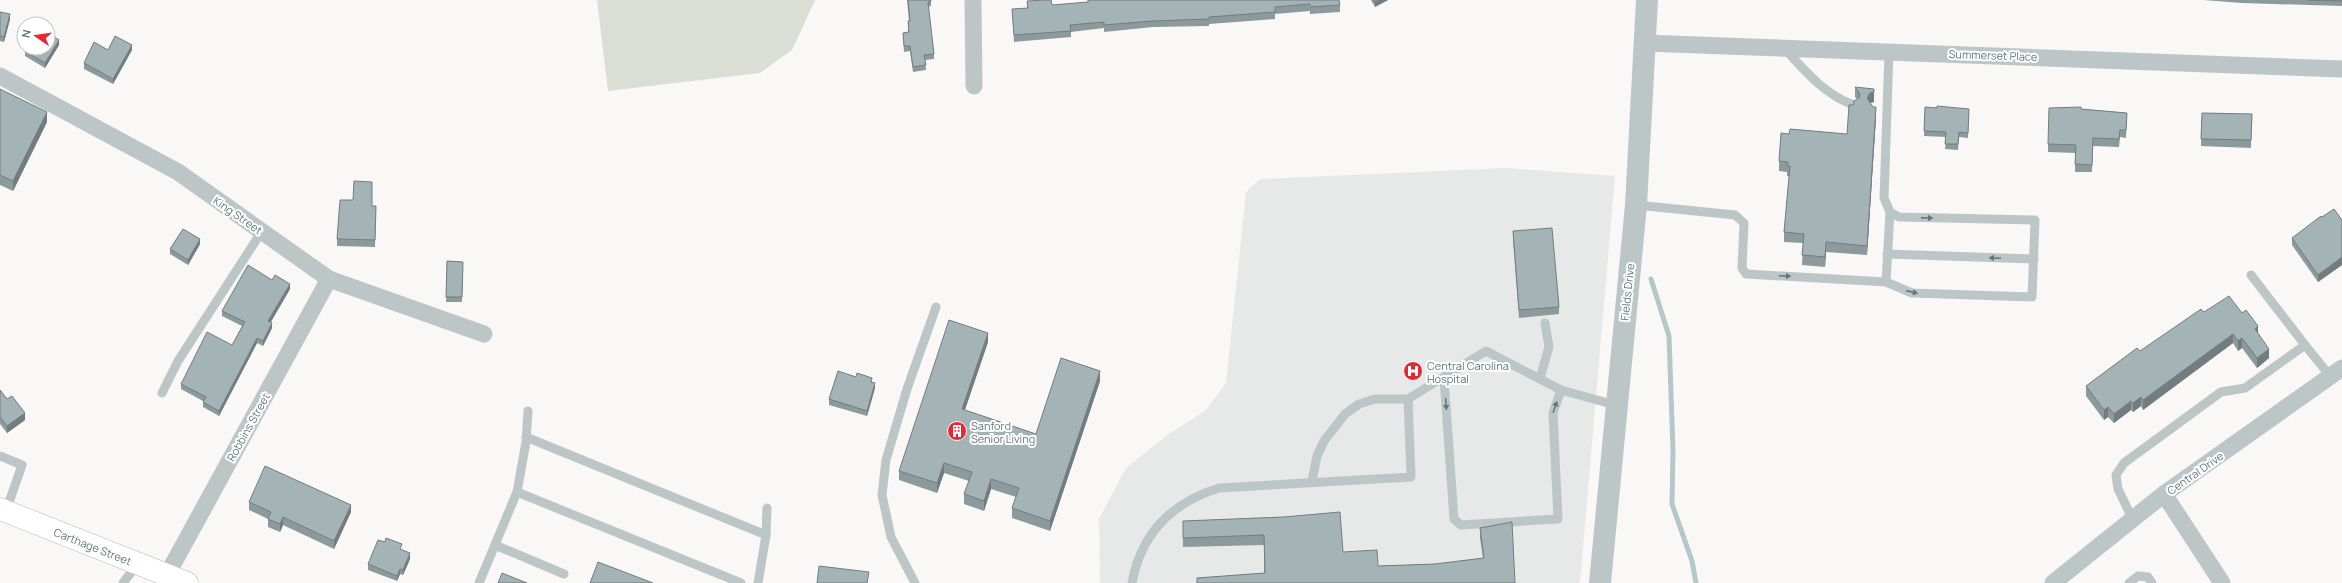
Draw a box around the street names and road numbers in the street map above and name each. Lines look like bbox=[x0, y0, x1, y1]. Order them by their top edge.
street label: Summerset Place bbox=[1948, 46, 2038, 64]
street label: King Street bbox=[210, 193, 266, 237]
street label: Fields Drive bbox=[1617, 262, 1638, 321]
street label: Robbins Street bbox=[223, 390, 273, 464]
street label: Central Drive bbox=[2164, 448, 2227, 498]
street label: Carthage Street bbox=[52, 524, 134, 568]

